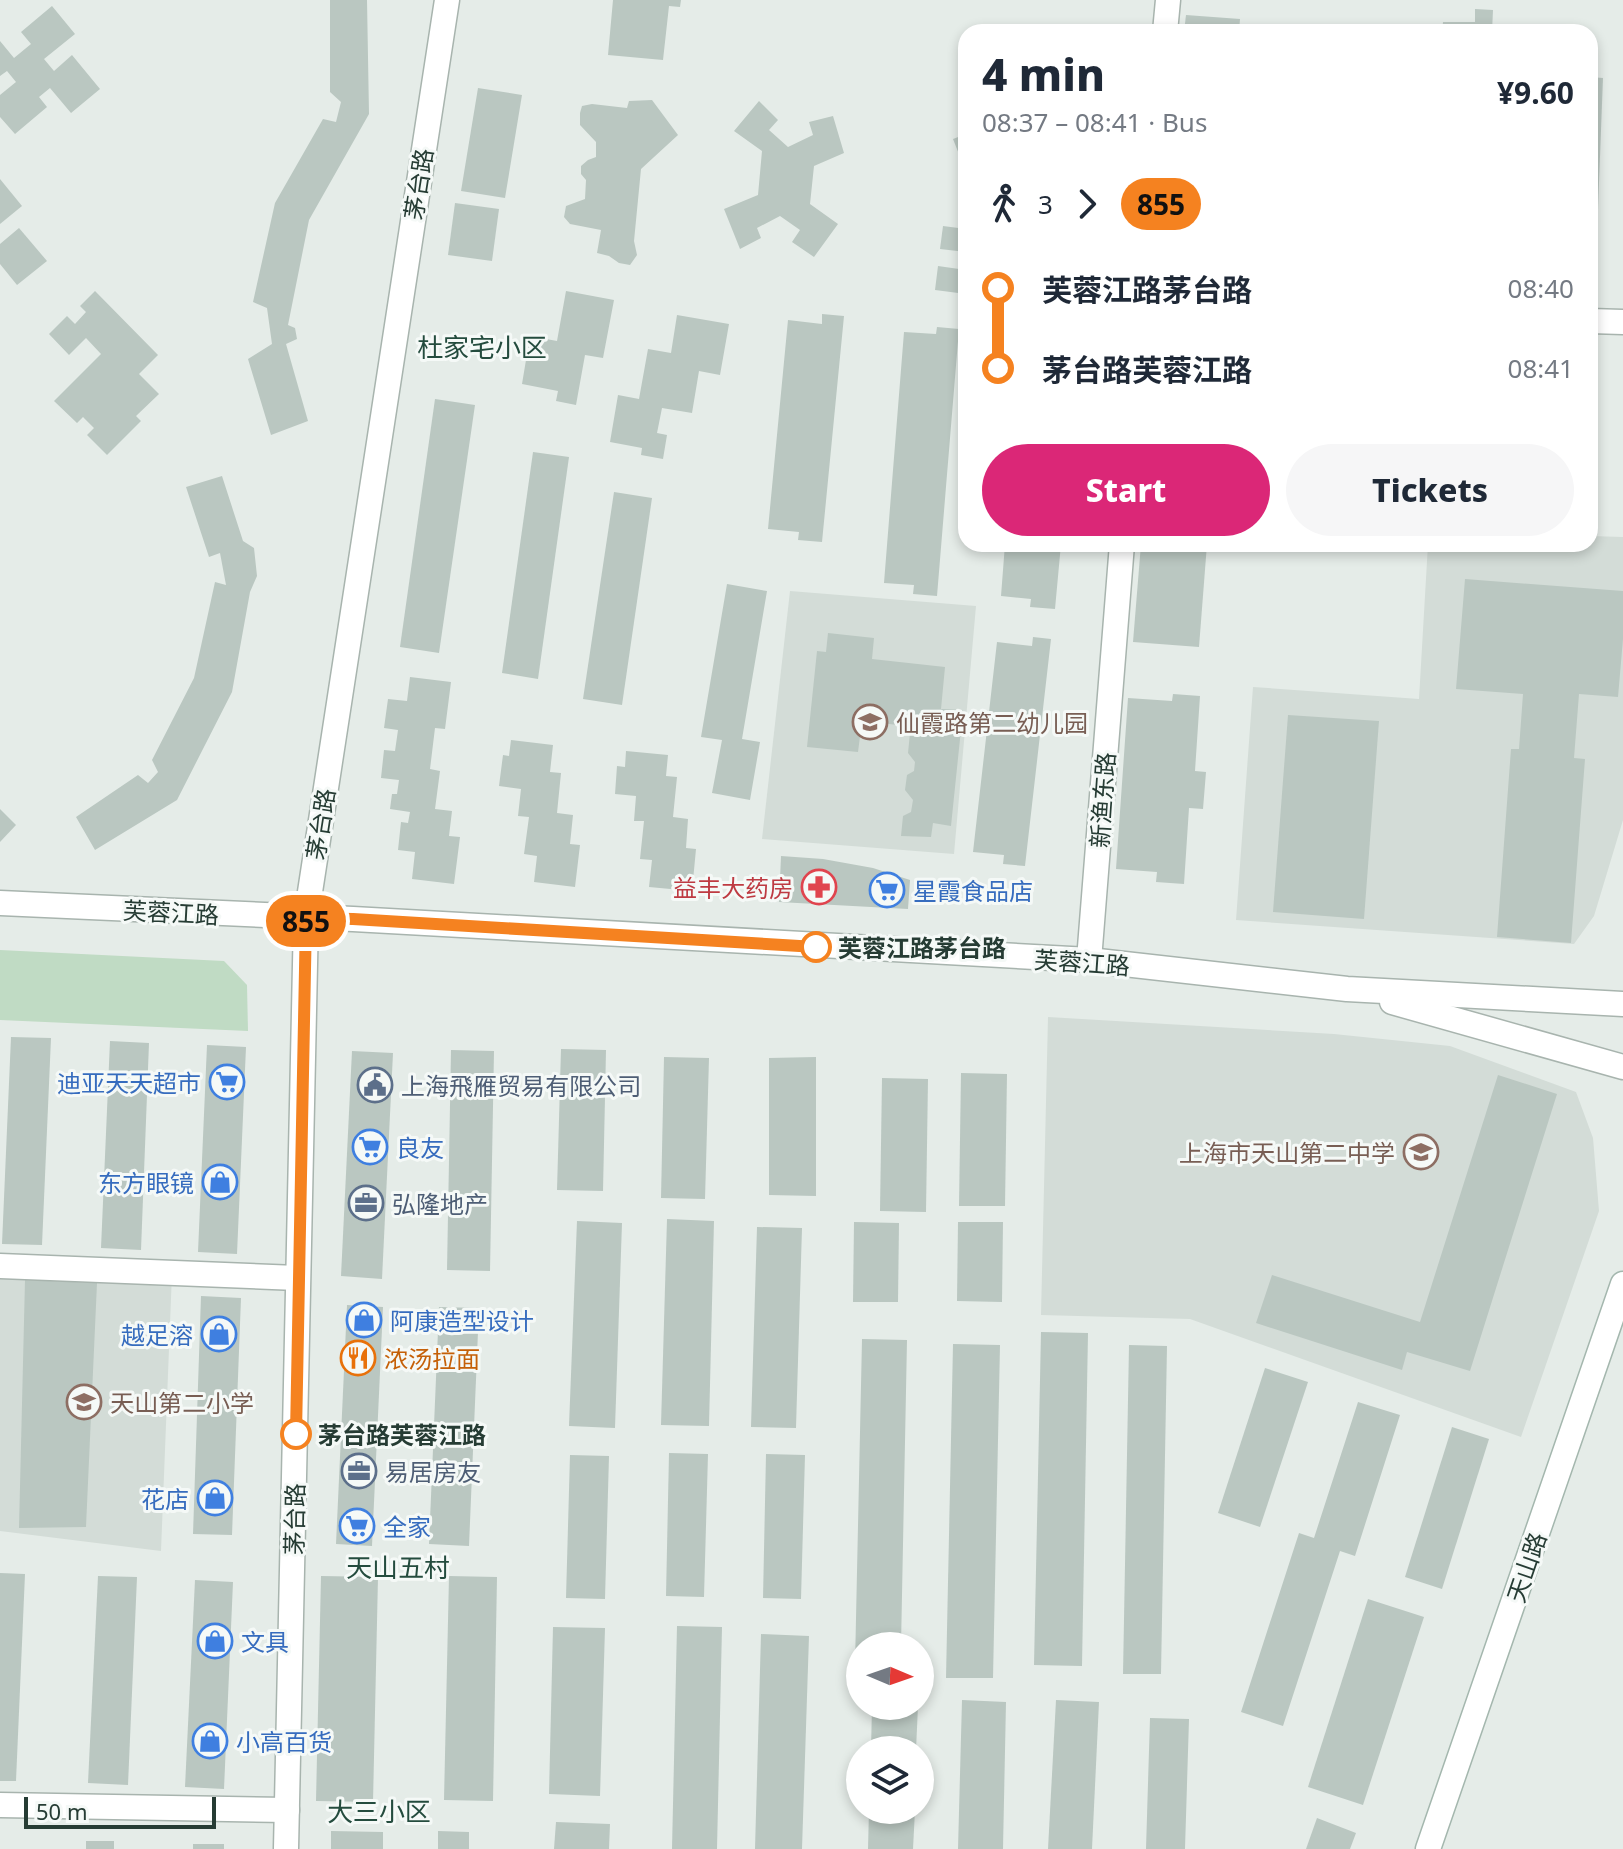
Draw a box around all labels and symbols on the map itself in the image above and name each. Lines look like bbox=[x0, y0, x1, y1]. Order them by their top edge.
street label: 茅台路 bbox=[396, 146, 440, 222]
district label: 杜家宅小区 bbox=[417, 329, 547, 365]
school or university icon: 仙霞路第二幼儿园 bbox=[851, 703, 889, 741]
place label: 仙霞路第二幼儿园 bbox=[896, 706, 1088, 739]
street label: 新渔东路 bbox=[1082, 751, 1122, 849]
street label: 茅台路 bbox=[298, 786, 342, 862]
pharmacy icon: 益丰大药房 bbox=[800, 868, 838, 906]
place label: 益丰大药房 bbox=[673, 871, 793, 904]
supermarket icon: 星霞食品店 bbox=[868, 871, 906, 909]
place label: 星霞食品店 bbox=[913, 874, 1033, 907]
street label: 芙蓉江路 bbox=[122, 893, 220, 931]
line badge: 855 bbox=[260, 895, 352, 947]
place label: 芙蓉江路茅台路 bbox=[838, 931, 1006, 964]
marker: 芙蓉江路茅台路 bbox=[801, 932, 831, 962]
street label: 芙蓉江路 bbox=[1033, 942, 1131, 982]
supermarket icon: 迪亚天天超市 bbox=[208, 1063, 246, 1101]
place label: 迪亚天天超市 bbox=[57, 1066, 201, 1099]
public building icon: 上海飛雁贸易有限公司 bbox=[356, 1066, 394, 1104]
place label: 上海飛雁贸易有限公司 bbox=[401, 1069, 641, 1102]
supermarket icon: 良友 bbox=[351, 1128, 389, 1166]
place label: 良友 bbox=[396, 1131, 444, 1164]
school or university icon: 上海市天山第二中学 bbox=[1402, 1133, 1440, 1171]
place label: 上海市天山第二中学 bbox=[1179, 1136, 1395, 1169]
shop icon: 东方眼镜 bbox=[201, 1163, 239, 1201]
place label: 东方眼镜 bbox=[98, 1166, 194, 1199]
office icon: 弘隆地产 bbox=[347, 1184, 385, 1222]
place label: 弘隆地产 bbox=[392, 1187, 488, 1220]
shop icon: 阿康造型设计 bbox=[345, 1301, 383, 1339]
place label: 阿康造型设计 bbox=[390, 1304, 534, 1337]
shop icon: 越足溶 bbox=[200, 1315, 238, 1353]
place label: 越足溶 bbox=[121, 1318, 193, 1351]
restaurant icon: 浓汤拉面 bbox=[339, 1339, 377, 1377]
place label: 浓汤拉面 bbox=[384, 1342, 480, 1375]
school or university icon: 天山第二小学 bbox=[65, 1383, 103, 1421]
place label: 天山第二小学 bbox=[110, 1386, 254, 1419]
place label: 茅台路芙蓉江路 bbox=[318, 1418, 486, 1451]
marker: 茅台路芙蓉江路 bbox=[281, 1419, 311, 1449]
office icon: 易居房友 bbox=[340, 1452, 378, 1490]
place label: 易居房友 bbox=[385, 1455, 481, 1488]
shop icon: 花店 bbox=[196, 1479, 234, 1517]
place label: 花店 bbox=[141, 1482, 189, 1515]
street label: 茅台路 bbox=[277, 1483, 311, 1555]
supermarket icon: 全家 bbox=[338, 1507, 376, 1545]
place label: 全家 bbox=[383, 1510, 431, 1543]
street label: 天山路 bbox=[1499, 1528, 1553, 1606]
district label: 天山五村 bbox=[346, 1549, 450, 1585]
shop icon: 文具 bbox=[196, 1622, 234, 1660]
place label: 文具 bbox=[241, 1625, 289, 1658]
north arrow bbox=[846, 1632, 934, 1720]
shop icon: 小高百货 bbox=[191, 1722, 229, 1760]
place label: 小高百货 bbox=[236, 1725, 332, 1758]
scale bar bbox=[24, 1793, 216, 1829]
district label: 大三小区 bbox=[327, 1793, 431, 1829]

